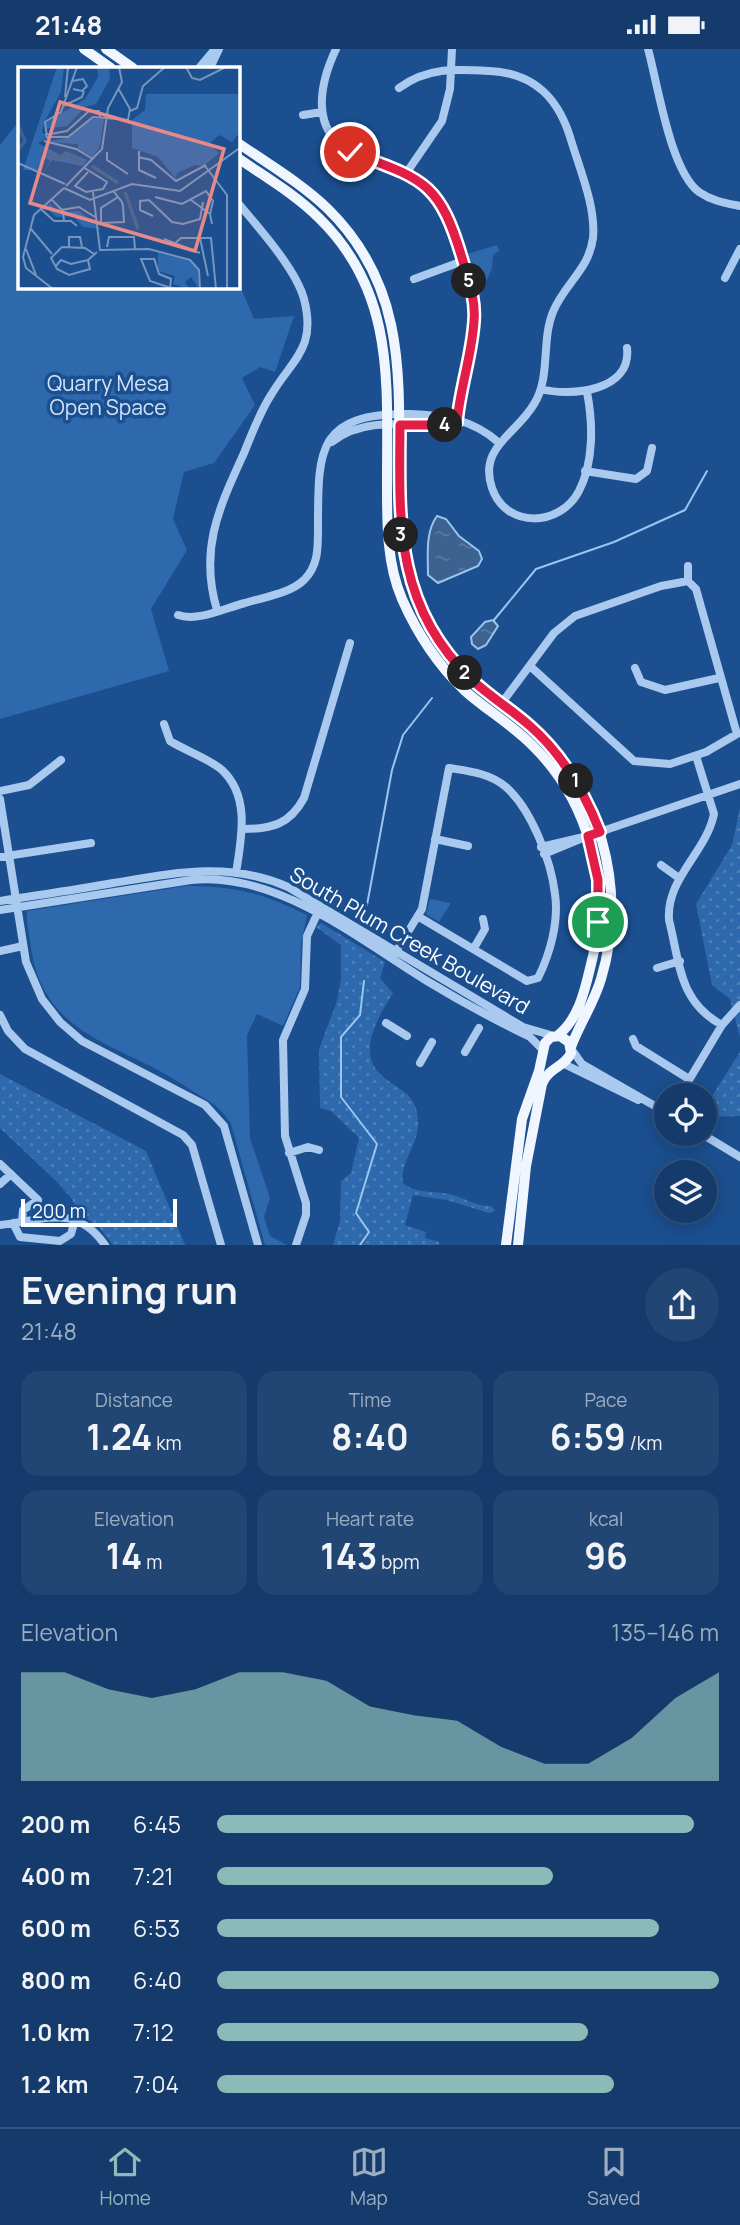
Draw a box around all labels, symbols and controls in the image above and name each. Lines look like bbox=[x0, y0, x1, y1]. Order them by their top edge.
text: 21:48 bbox=[35, 7, 103, 43]
inset map bbox=[18, 67, 240, 289]
pin bbox=[320, 122, 380, 182]
icon: check bbox=[331, 133, 369, 171]
pin: 5 bbox=[452, 264, 486, 299]
text: 5 bbox=[463, 267, 474, 293]
park label: Quarry Mesa Open Space bbox=[47, 369, 169, 421]
pin: 4 bbox=[428, 407, 462, 443]
text: 4 bbox=[439, 411, 450, 437]
pin: 3 bbox=[384, 517, 418, 553]
text: 3 bbox=[395, 521, 406, 547]
pin: 2 bbox=[448, 655, 482, 691]
text: 2 bbox=[459, 659, 470, 685]
pin: 1 bbox=[558, 763, 594, 799]
text: 1 bbox=[571, 767, 580, 793]
street label: South Plum Creek Boulevard bbox=[285, 860, 535, 1020]
pin bbox=[568, 892, 628, 952]
icon: arrive bbox=[579, 903, 617, 941]
map controls bbox=[654, 1083, 717, 1223]
button: locate bbox=[654, 1083, 717, 1146]
button: layers bbox=[654, 1160, 717, 1223]
scale bar bbox=[21, 1196, 177, 1228]
text: 200 m bbox=[32, 1198, 86, 1224]
text: Evening run bbox=[21, 1263, 238, 1315]
button: share bbox=[645, 1268, 719, 1342]
text: 21:48 bbox=[21, 1315, 77, 1347]
text: Distance bbox=[95, 1387, 173, 1413]
text: Time bbox=[349, 1387, 391, 1413]
text: Pace bbox=[585, 1387, 627, 1413]
text: 1.24 bbox=[86, 1413, 152, 1461]
text: 8:40 bbox=[331, 1413, 409, 1461]
text: 6:59 bbox=[550, 1413, 626, 1461]
text: km bbox=[152, 1430, 182, 1456]
text: /km bbox=[626, 1430, 662, 1456]
text: Elevation bbox=[94, 1506, 174, 1532]
text: Heart rate bbox=[326, 1506, 414, 1532]
text: kcal bbox=[589, 1506, 623, 1532]
text: 14 bbox=[106, 1532, 142, 1580]
text: 143 bbox=[320, 1532, 377, 1580]
text: 96 bbox=[584, 1532, 628, 1580]
text: m bbox=[142, 1549, 162, 1575]
text: bpm bbox=[377, 1549, 420, 1575]
text: Elevation bbox=[21, 1616, 118, 1648]
text: 135–146 m bbox=[611, 1616, 719, 1648]
text: 200 m bbox=[21, 1808, 90, 1840]
text: 6:45 bbox=[133, 1808, 181, 1840]
text: 400 m bbox=[21, 1860, 91, 1892]
text: 7:21 bbox=[133, 1860, 174, 1892]
text: 600 m bbox=[21, 1912, 91, 1944]
text: 6:53 bbox=[133, 1912, 180, 1944]
text: 800 m bbox=[21, 1964, 91, 1996]
text: 6:40 bbox=[133, 1964, 182, 1996]
text: 1.0 km bbox=[21, 2016, 90, 2048]
text: 7:12 bbox=[133, 2016, 174, 2048]
text: 1.2 km bbox=[21, 2068, 88, 2100]
text: 7:04 bbox=[133, 2068, 179, 2100]
tab: Home bbox=[100, 2143, 151, 2211]
tab: Map bbox=[350, 2143, 388, 2211]
tab: Saved bbox=[587, 2143, 640, 2211]

